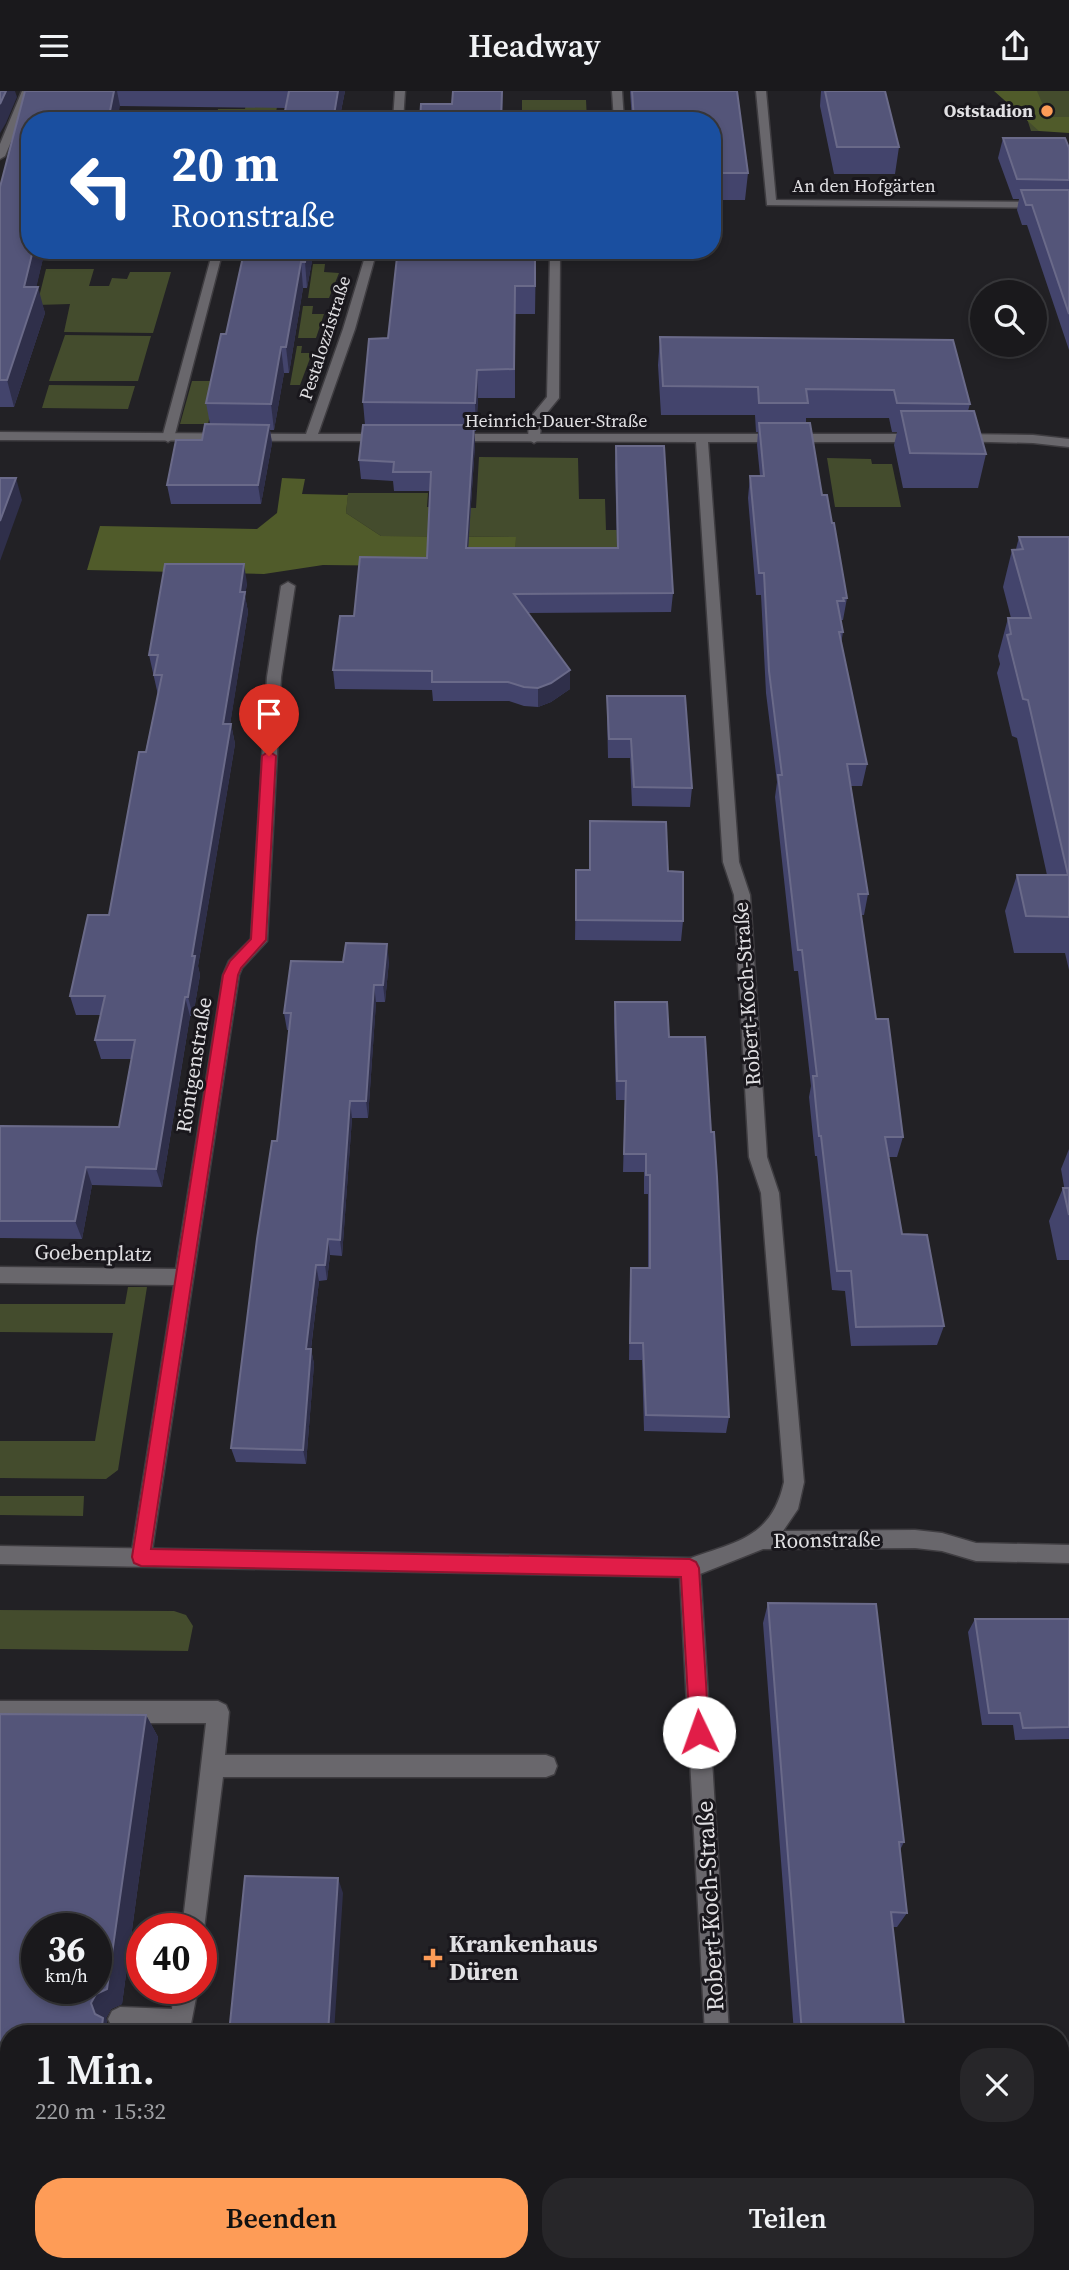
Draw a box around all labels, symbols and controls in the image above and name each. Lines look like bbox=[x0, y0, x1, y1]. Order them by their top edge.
text: Headway bbox=[468, 24, 601, 68]
icon: menu bbox=[35, 27, 73, 65]
icon: share bbox=[996, 27, 1034, 65]
place label: Oststadion bbox=[944, 98, 1033, 123]
marker: Oststadion bbox=[1039, 103, 1055, 119]
text: 20 m bbox=[171, 130, 279, 197]
icon: left bbox=[56, 140, 147, 231]
street label: An den Hofgärten bbox=[792, 173, 936, 198]
text: Roonstraße bbox=[171, 194, 335, 238]
street label: Pestalozzistraße bbox=[293, 272, 356, 403]
map controls bbox=[970, 280, 1047, 357]
button: search bbox=[970, 280, 1047, 357]
street label: Heinrich-Dauer-Straße bbox=[465, 408, 647, 433]
pin bbox=[239, 684, 299, 756]
icon: arrive bbox=[250, 695, 288, 733]
street label: Robert-Koch-Straße bbox=[726, 901, 767, 1087]
street label: Röntgenstraße bbox=[168, 995, 219, 1135]
street label: Goebenplatz bbox=[34, 1237, 152, 1268]
street label: Roonstraße bbox=[773, 1524, 881, 1555]
position arrow bbox=[662, 1695, 736, 1769]
street label: Robert-Koch-Straße bbox=[688, 1800, 731, 2012]
speed limit sign: 40 bbox=[126, 1913, 217, 2004]
text: 36 bbox=[48, 1925, 85, 1973]
place label: Krankenhaus Düren bbox=[449, 1927, 598, 1988]
marker: Krankenhaus Düren bbox=[423, 1948, 443, 1968]
text: km/h bbox=[45, 1963, 88, 1988]
text: 1 Min. bbox=[35, 2040, 155, 2098]
button: close bbox=[960, 2048, 1034, 2122]
text: 220 m · 15:32 bbox=[35, 2095, 166, 2127]
button: Beenden bbox=[35, 2178, 528, 2258]
button: Teilen bbox=[542, 2178, 1034, 2258]

